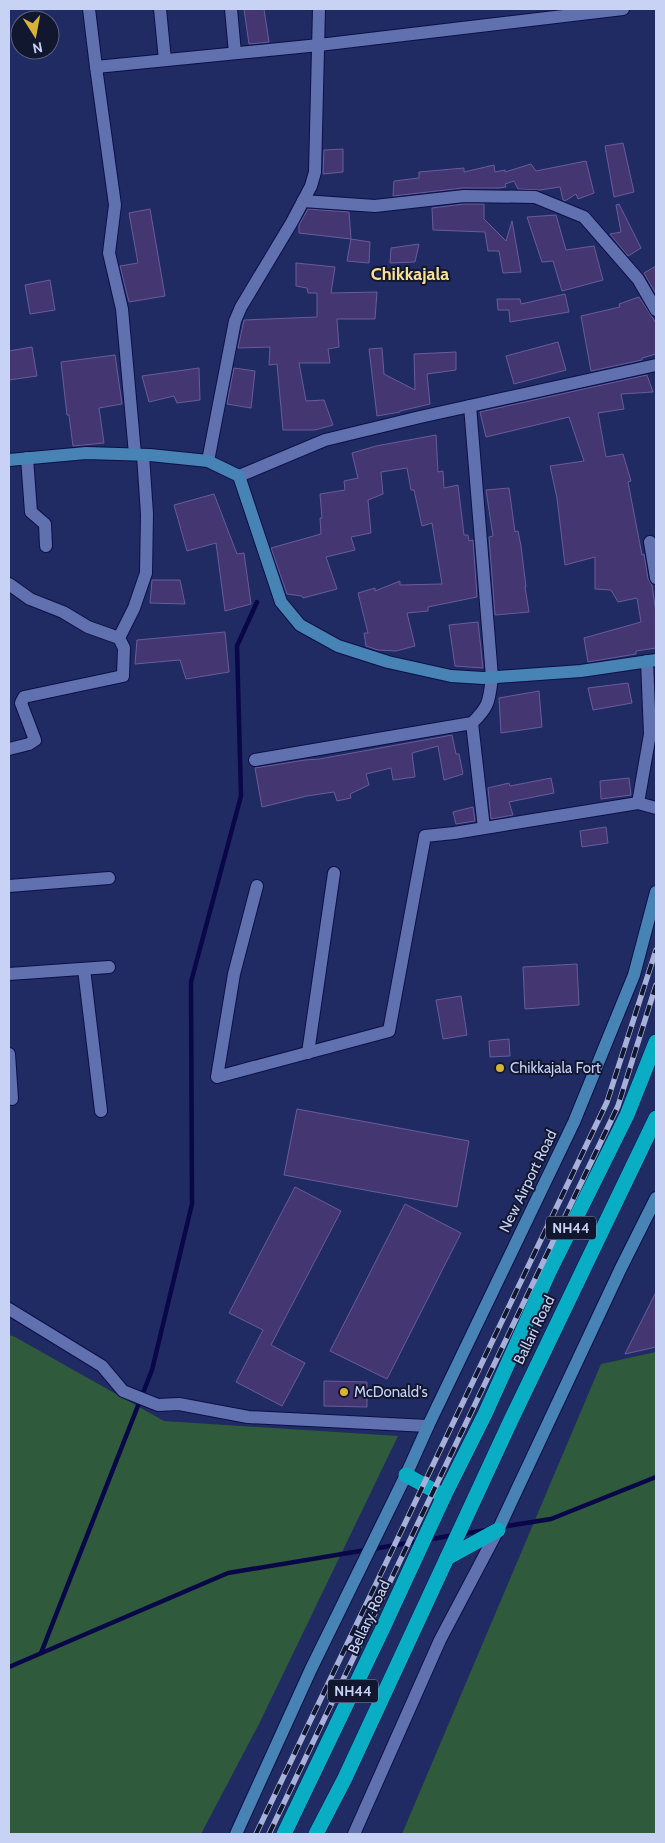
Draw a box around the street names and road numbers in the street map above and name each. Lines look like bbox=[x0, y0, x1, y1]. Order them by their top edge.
street label: New Airport Road bbox=[495, 1127, 561, 1235]
road number: NH44 bbox=[546, 1216, 596, 1240]
street label: Ballari Road bbox=[510, 1293, 558, 1367]
street label: Bellary Road bbox=[344, 1577, 394, 1657]
road number: NH44 bbox=[328, 1680, 378, 1702]

